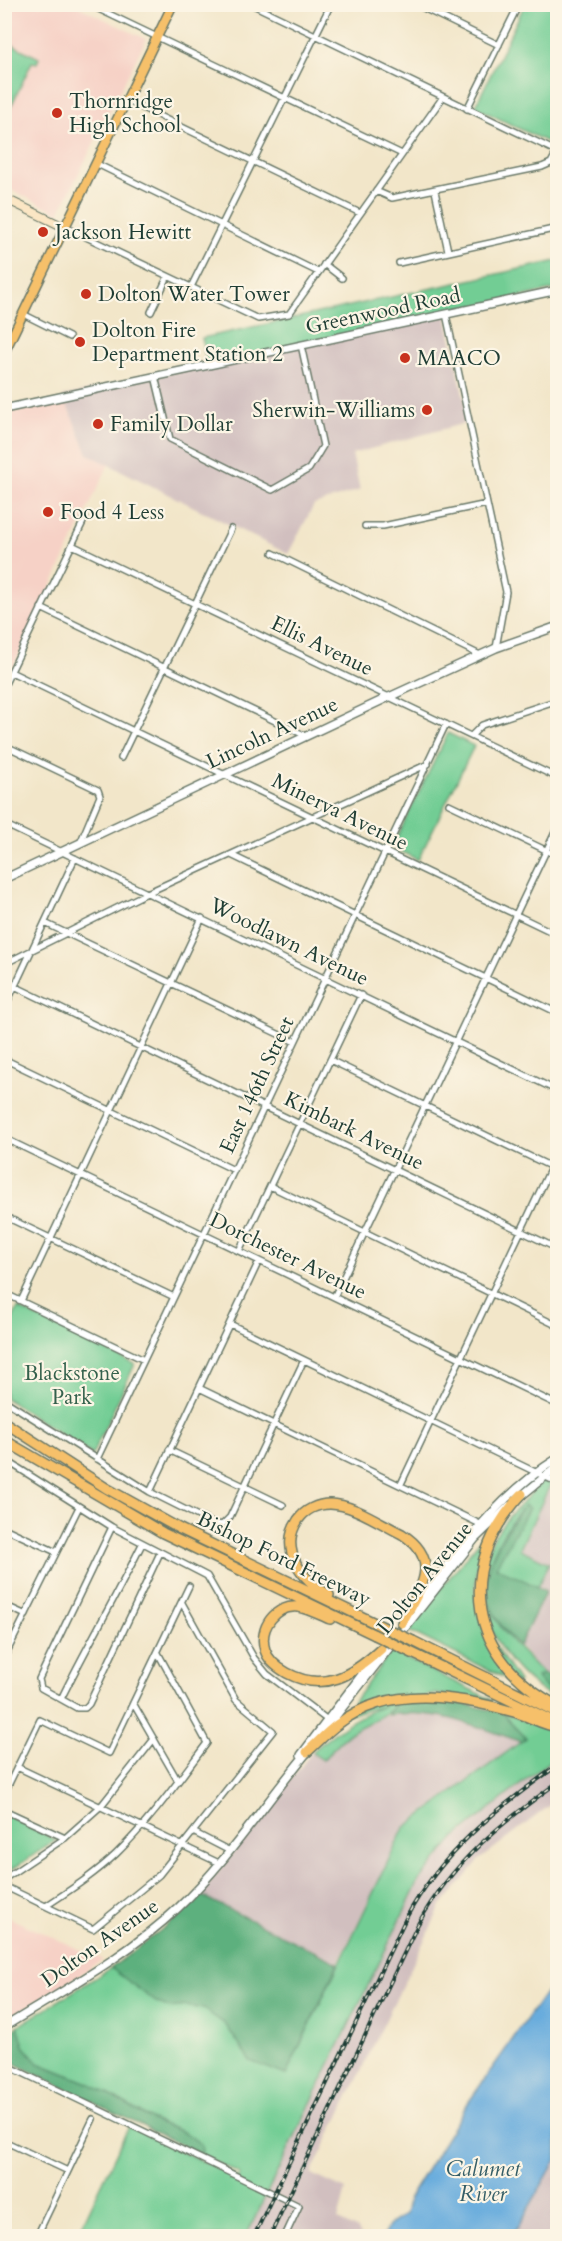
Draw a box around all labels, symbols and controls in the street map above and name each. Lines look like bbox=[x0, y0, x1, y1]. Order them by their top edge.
place label: Thornridge High School bbox=[69, 87, 181, 140]
marker: Thornridge High School bbox=[50, 106, 64, 120]
place label: Jackson Hewitt bbox=[52, 218, 191, 247]
marker: Jackson Hewitt bbox=[36, 225, 50, 239]
place label: Dolton Water Tower bbox=[98, 280, 290, 309]
street label: Greenwood Road bbox=[303, 280, 463, 342]
marker: Dolton Water Tower bbox=[79, 287, 93, 301]
place label: Dolton Fire Department Station 2 bbox=[92, 316, 283, 369]
marker: Dolton Fire Department Station 2 bbox=[73, 335, 87, 349]
place label: MAACO bbox=[417, 344, 501, 373]
marker: MAACO bbox=[398, 351, 412, 365]
place label: Sherwin-Williams bbox=[252, 396, 415, 425]
marker: Sherwin-Williams bbox=[420, 403, 434, 417]
place label: Family Dollar bbox=[110, 410, 233, 439]
marker: Family Dollar bbox=[91, 417, 105, 431]
place label: Food 4 Less bbox=[60, 498, 164, 527]
marker: Food 4 Less bbox=[41, 505, 55, 519]
street label: Ellis Avenue bbox=[266, 609, 378, 683]
street label: Lincoln Avenue bbox=[201, 690, 343, 776]
street label: Minerva Avenue bbox=[267, 766, 413, 858]
street label: Woodlawn Avenue bbox=[204, 890, 374, 993]
street label: East 146th Street bbox=[213, 1012, 302, 1158]
street label: Kimbark Avenue bbox=[279, 1085, 429, 1177]
street label: Dorchester Avenue bbox=[205, 1205, 371, 1307]
park label: Blackstone Park bbox=[24, 1359, 120, 1412]
street label: Bishop Ford Freeway bbox=[192, 1504, 376, 1614]
street label: Dolton Avenue bbox=[370, 1515, 480, 1641]
street label: Dolton Avenue bbox=[35, 1892, 165, 1994]
water label: Calumet River bbox=[446, 2154, 521, 2209]

